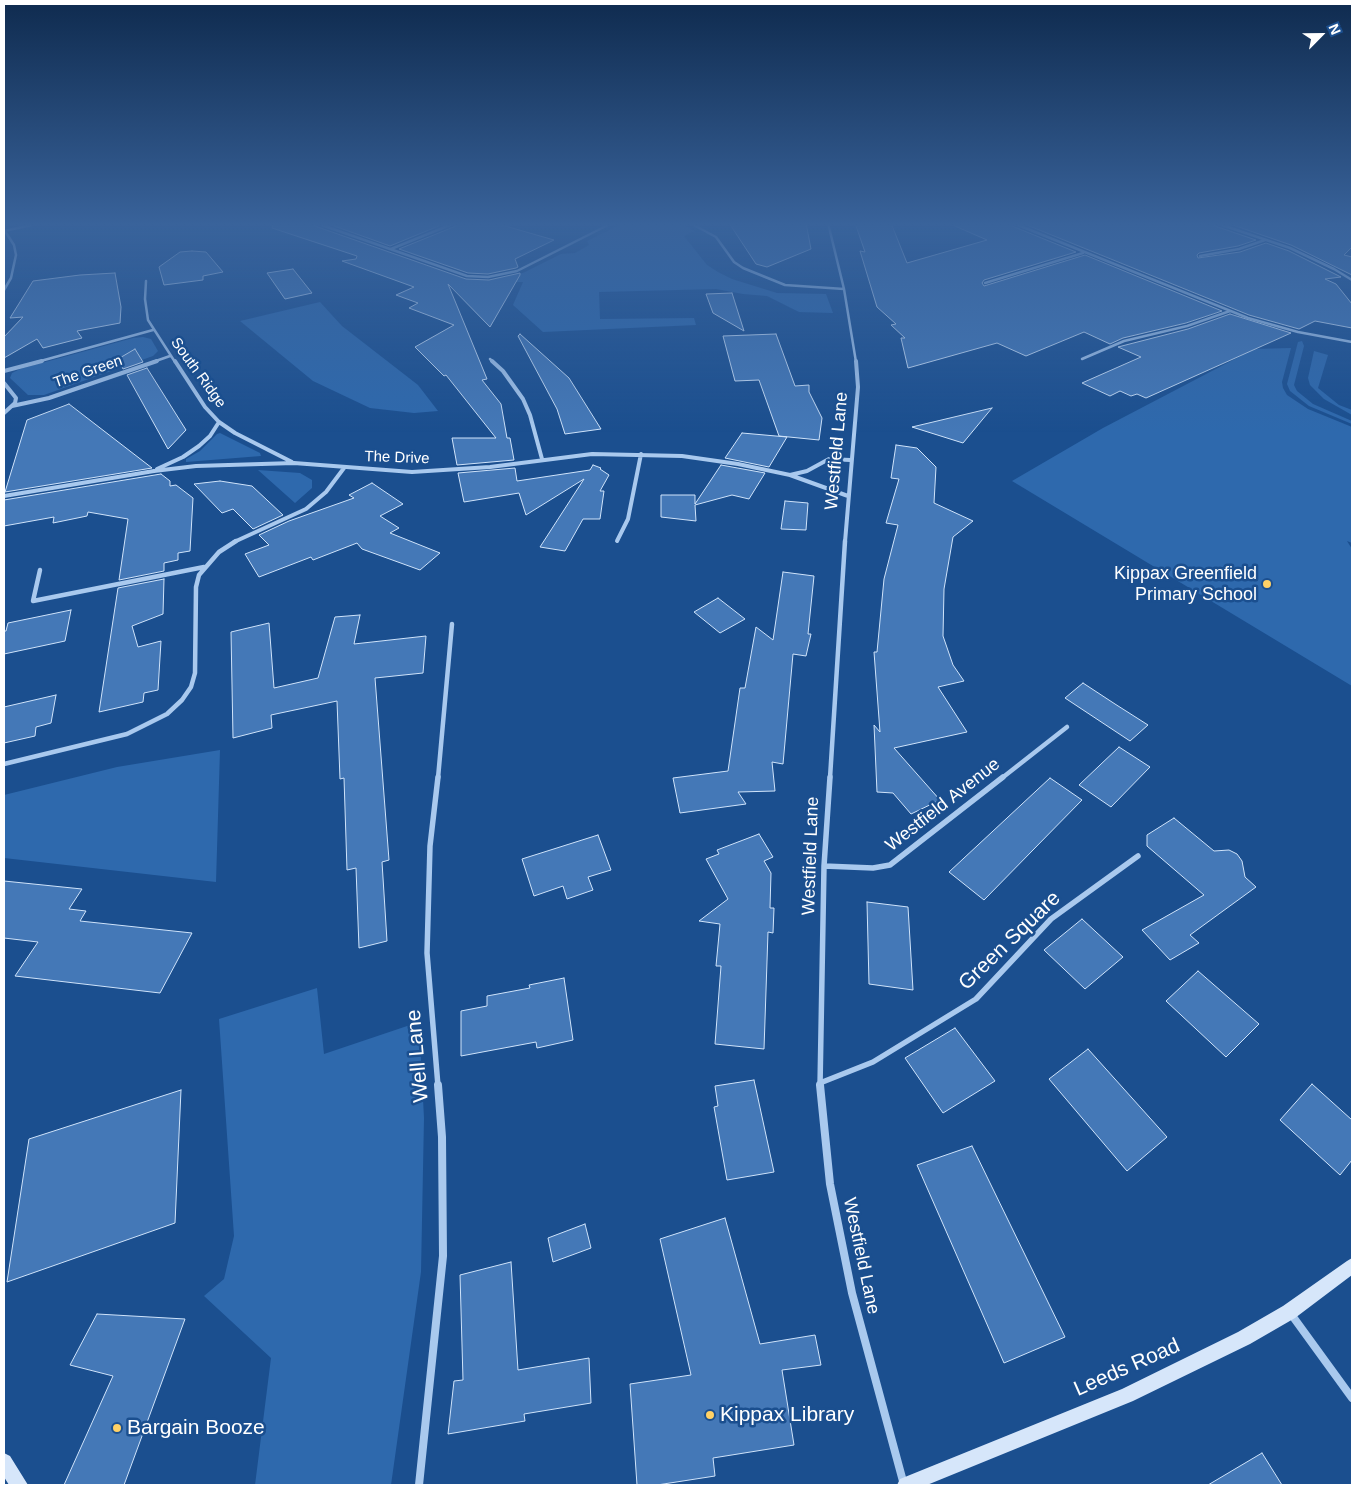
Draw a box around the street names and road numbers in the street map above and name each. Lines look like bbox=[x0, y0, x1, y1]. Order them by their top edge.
street label: South Ridge bbox=[166, 334, 230, 412]
street label: The Green bbox=[51, 352, 125, 392]
street label: Westfield Lane bbox=[821, 391, 853, 511]
street label: The Drive bbox=[364, 448, 430, 468]
street label: Westfield Avenue bbox=[881, 754, 1005, 856]
street label: Westfield Lane bbox=[798, 796, 824, 916]
street label: Green Square bbox=[954, 886, 1066, 996]
street label: Well Lane bbox=[401, 1009, 435, 1103]
street label: Westfield Lane bbox=[838, 1196, 884, 1316]
street label: Leeds Road bbox=[1070, 1333, 1184, 1403]

